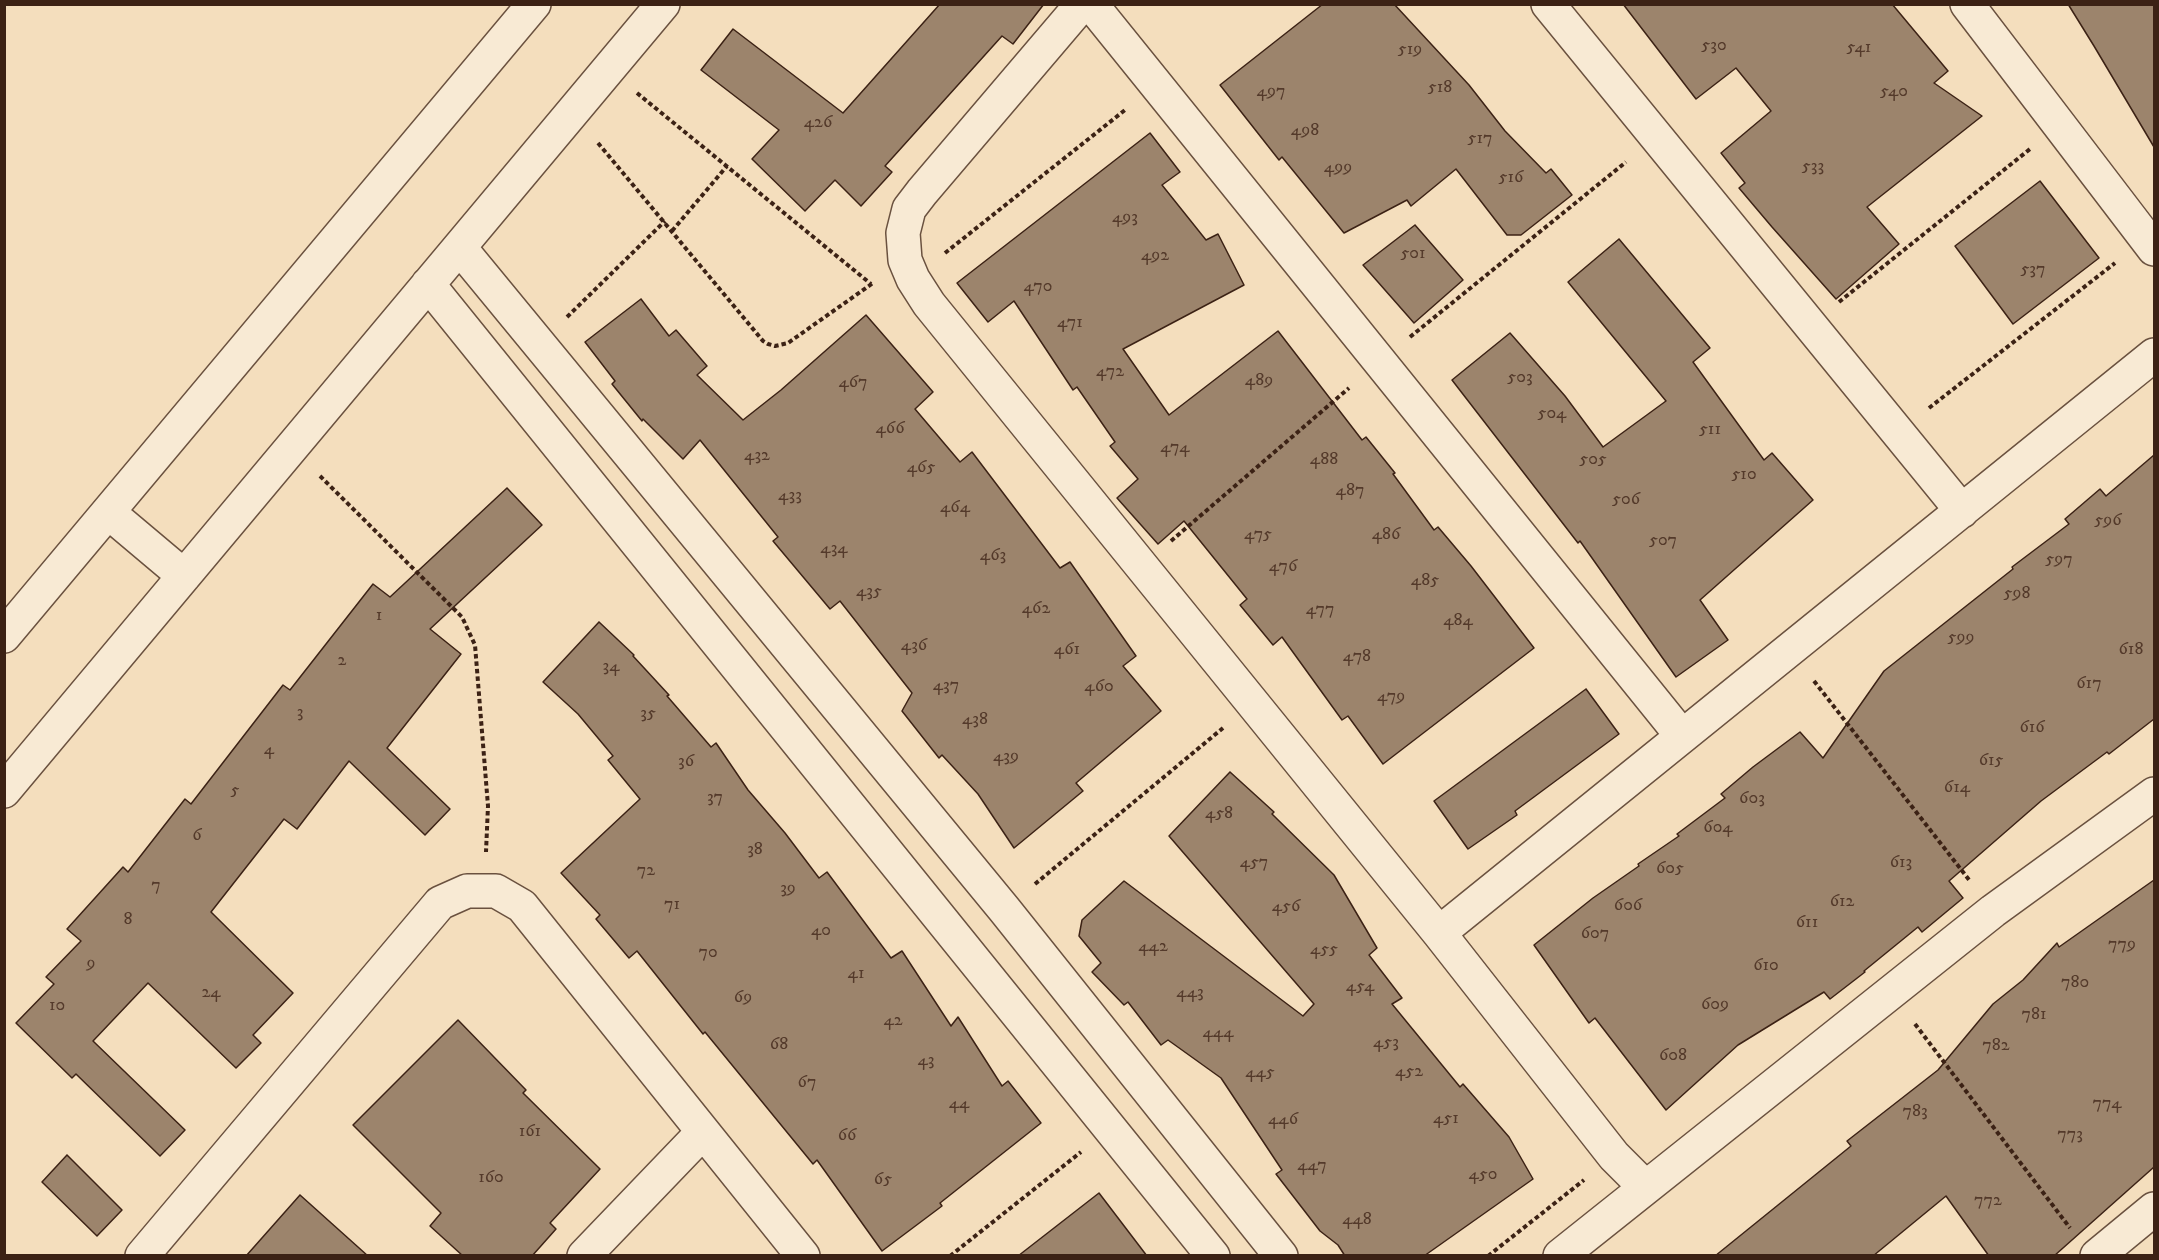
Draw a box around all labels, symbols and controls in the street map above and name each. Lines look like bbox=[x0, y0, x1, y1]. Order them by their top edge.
house number: 530 bbox=[1701, 35, 1727, 57]
house number: 541 bbox=[1847, 37, 1871, 59]
house number: 519 bbox=[1398, 39, 1422, 61]
house number: 518 bbox=[1428, 77, 1452, 99]
house number: 497 bbox=[1257, 81, 1285, 103]
house number: 540 bbox=[1880, 81, 1908, 103]
house number: 426 bbox=[804, 112, 832, 134]
house number: 498 bbox=[1291, 120, 1319, 142]
house number: 517 bbox=[1467, 128, 1493, 150]
house number: 533 bbox=[1802, 156, 1824, 178]
house number: 499 bbox=[1324, 157, 1352, 179]
house number: 516 bbox=[1499, 167, 1523, 189]
house number: 493 bbox=[1112, 207, 1138, 229]
house number: 501 bbox=[1400, 243, 1426, 265]
house number: 492 bbox=[1141, 245, 1169, 267]
house number: 537 bbox=[2020, 259, 2046, 281]
house number: 470 bbox=[1024, 276, 1052, 298]
house number: 471 bbox=[1057, 312, 1083, 334]
house number: 472 bbox=[1096, 361, 1124, 383]
house number: 503 bbox=[1507, 367, 1533, 389]
house number: 489 bbox=[1245, 370, 1273, 392]
house number: 467 bbox=[838, 372, 868, 394]
house number: 504 bbox=[1538, 403, 1566, 425]
house number: 466 bbox=[875, 418, 905, 440]
house number: 511 bbox=[1699, 419, 1721, 441]
house number: 474 bbox=[1160, 437, 1190, 459]
house number: 432 bbox=[744, 445, 770, 467]
house number: 488 bbox=[1310, 449, 1338, 471]
house number: 505 bbox=[1579, 449, 1607, 471]
house number: 465 bbox=[907, 457, 935, 479]
house number: 510 bbox=[1731, 464, 1757, 486]
house number: 487 bbox=[1336, 480, 1364, 502]
house number: 433 bbox=[778, 485, 802, 507]
house number: 506 bbox=[1612, 489, 1640, 511]
house number: 464 bbox=[940, 497, 970, 519]
house number: 596 bbox=[2094, 510, 2122, 532]
house number: 475 bbox=[1244, 524, 1272, 546]
house number: 486 bbox=[1372, 524, 1400, 546]
house number: 507 bbox=[1649, 530, 1677, 552]
house number: 434 bbox=[820, 538, 848, 560]
house number: 463 bbox=[980, 545, 1006, 567]
house number: 597 bbox=[2045, 549, 2073, 571]
house number: 476 bbox=[1269, 556, 1297, 578]
house number: 485 bbox=[1411, 570, 1439, 592]
house number: 435 bbox=[856, 581, 882, 603]
house number: 598 bbox=[2004, 583, 2030, 605]
house number: 462 bbox=[1022, 598, 1050, 620]
house number: 477 bbox=[1306, 599, 1334, 621]
house number: 1 bbox=[376, 605, 382, 627]
house number: 484 bbox=[1443, 610, 1473, 632]
house number: 599 bbox=[1948, 627, 1974, 649]
house number: 436 bbox=[901, 635, 927, 657]
house number: 461 bbox=[1054, 639, 1080, 661]
house number: 618 bbox=[2119, 639, 2143, 661]
house number: 478 bbox=[1343, 646, 1371, 668]
house number: 2 bbox=[338, 650, 346, 672]
house number: 34 bbox=[602, 656, 620, 678]
house number: 617 bbox=[2076, 673, 2102, 695]
house number: 437 bbox=[933, 675, 959, 697]
house number: 460 bbox=[1084, 676, 1114, 698]
house number: 479 bbox=[1377, 686, 1405, 708]
house number: 3 bbox=[297, 702, 303, 724]
house number: 35 bbox=[640, 703, 656, 725]
house number: 438 bbox=[962, 709, 988, 731]
house number: 616 bbox=[2019, 717, 2045, 739]
house number: 4 bbox=[264, 739, 274, 761]
house number: 439 bbox=[993, 746, 1019, 768]
house number: 615 bbox=[1979, 750, 2003, 772]
house number: 36 bbox=[678, 751, 694, 773]
house number: 614 bbox=[1944, 777, 1970, 799]
house number: 5 bbox=[231, 780, 239, 802]
house number: 37 bbox=[707, 787, 723, 809]
house number: 603 bbox=[1739, 788, 1765, 810]
house number: 458 bbox=[1205, 803, 1233, 825]
house number: 604 bbox=[1703, 817, 1733, 839]
house number: 6 bbox=[192, 825, 202, 847]
house number: 38 bbox=[747, 839, 763, 861]
house number: 457 bbox=[1240, 852, 1268, 874]
house number: 613 bbox=[1890, 852, 1912, 874]
house number: 605 bbox=[1656, 858, 1684, 880]
house number: 72 bbox=[637, 860, 655, 882]
house number: 7 bbox=[151, 875, 161, 897]
house number: 39 bbox=[780, 878, 796, 900]
house number: 612 bbox=[1830, 891, 1854, 913]
house number: 71 bbox=[664, 894, 680, 916]
house number: 606 bbox=[1614, 895, 1642, 917]
house number: 456 bbox=[1272, 896, 1300, 918]
house number: 8 bbox=[123, 909, 133, 931]
house number: 611 bbox=[1796, 912, 1818, 934]
house number: 40 bbox=[811, 920, 831, 942]
house number: 607 bbox=[1581, 923, 1609, 945]
house number: 779 bbox=[2108, 934, 2136, 956]
house number: 442 bbox=[1138, 936, 1168, 958]
house number: 455 bbox=[1310, 939, 1338, 961]
house number: 70 bbox=[698, 942, 718, 964]
house number: 9 bbox=[87, 953, 95, 975]
house number: 610 bbox=[1753, 955, 1779, 977]
house number: 41 bbox=[848, 963, 864, 985]
house number: 780 bbox=[2061, 972, 2089, 994]
house number: 454 bbox=[1346, 976, 1374, 998]
house number: 24 bbox=[201, 982, 221, 1004]
house number: 443 bbox=[1176, 982, 1204, 1004]
house number: 69 bbox=[734, 987, 752, 1009]
house number: 609 bbox=[1701, 994, 1729, 1016]
house number: 10 bbox=[49, 995, 65, 1017]
house number: 781 bbox=[2021, 1004, 2047, 1026]
house number: 42 bbox=[883, 1010, 903, 1032]
house number: 444 bbox=[1202, 1022, 1234, 1044]
house number: 453 bbox=[1373, 1032, 1399, 1054]
house number: 68 bbox=[770, 1034, 788, 1056]
house number: 782 bbox=[1982, 1035, 2010, 1057]
house number: 608 bbox=[1659, 1045, 1687, 1067]
house number: 43 bbox=[917, 1050, 935, 1072]
house number: 452 bbox=[1395, 1061, 1423, 1083]
house number: 445 bbox=[1245, 1062, 1275, 1084]
house number: 67 bbox=[798, 1072, 816, 1094]
house number: 44 bbox=[949, 1093, 969, 1115]
house number: 774 bbox=[2092, 1093, 2122, 1115]
house number: 783 bbox=[1902, 1101, 1928, 1123]
house number: 451 bbox=[1433, 1108, 1459, 1130]
house number: 446 bbox=[1268, 1109, 1298, 1131]
house number: 161 bbox=[519, 1121, 541, 1143]
house number: 773 bbox=[2057, 1124, 2083, 1146]
house number: 66 bbox=[838, 1125, 856, 1147]
house number: 447 bbox=[1297, 1155, 1327, 1177]
house number: 450 bbox=[1469, 1164, 1497, 1186]
house number: 160 bbox=[478, 1167, 504, 1189]
house number: 65 bbox=[874, 1169, 892, 1191]
house number: 772 bbox=[1974, 1190, 2002, 1212]
house number: 448 bbox=[1342, 1209, 1372, 1231]

